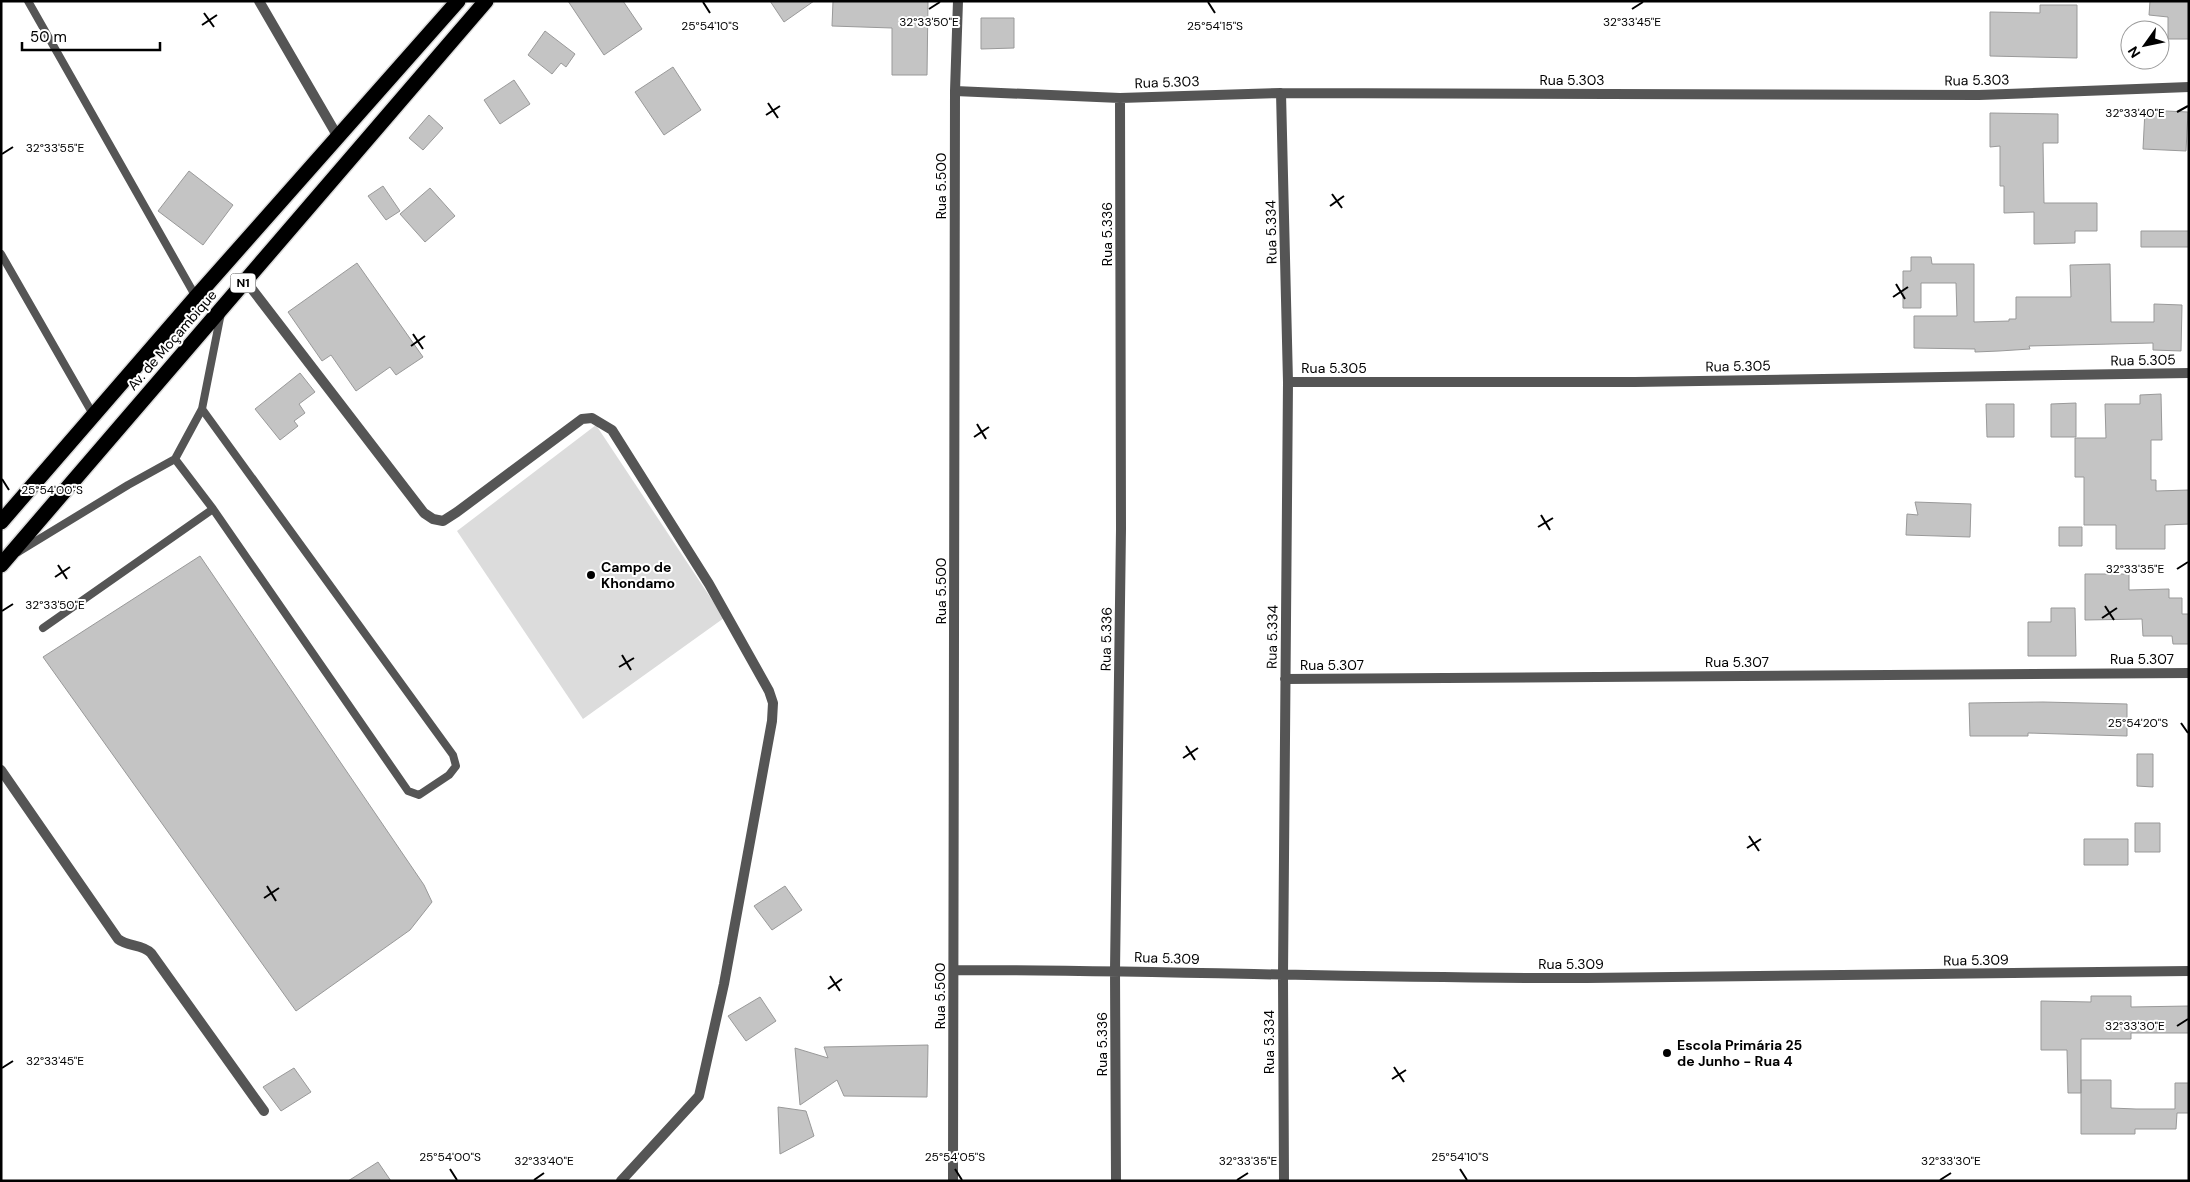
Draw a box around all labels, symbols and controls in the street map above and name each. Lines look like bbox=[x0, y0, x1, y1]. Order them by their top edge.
text: 32°33'50"E bbox=[899, 14, 959, 30]
text: 32°33'45"E bbox=[1603, 14, 1661, 30]
text: 25°54'10"S bbox=[681, 18, 739, 34]
text: 25°54'15"S bbox=[1187, 18, 1243, 34]
scale bar bbox=[22, 20, 160, 52]
north arrow bbox=[2120, 20, 2170, 70]
text: 50 m bbox=[30, 27, 67, 47]
text: N bbox=[2124, 43, 2144, 61]
street label: Rua 5.303 bbox=[1944, 70, 2010, 90]
street label: Rua 5.303 bbox=[1539, 71, 1605, 89]
street label: Rua 5.303 bbox=[1134, 72, 1200, 92]
text: 32°33'40"E bbox=[2105, 105, 2165, 121]
text: 32°33'55"E bbox=[26, 140, 84, 156]
street label: Rua 5.500 bbox=[932, 153, 950, 219]
street label: Rua 5.334 bbox=[1261, 199, 1281, 264]
street label: Rua 5.336 bbox=[1098, 202, 1116, 266]
road number: N1 bbox=[230, 274, 256, 292]
street label: Av. de Moçambique bbox=[123, 286, 221, 394]
street label: Rua 5.305 bbox=[2110, 350, 2176, 370]
street label: Rua 5.305 bbox=[1705, 356, 1771, 376]
street label: Rua 5.305 bbox=[1301, 359, 1367, 377]
text: 25°54'00"S bbox=[21, 482, 83, 498]
place label: Campo de Khondamo bbox=[601, 558, 675, 592]
street label: Rua 5.500 bbox=[932, 558, 950, 624]
text: 32°33'35"E bbox=[2106, 561, 2165, 577]
marker: Campo de Khondamo bbox=[585, 569, 597, 581]
text: 32°33'50"E bbox=[25, 597, 85, 613]
street label: Rua 5.334 bbox=[1262, 604, 1282, 669]
street label: Rua 5.336 bbox=[1096, 607, 1116, 671]
street label: Rua 5.307 bbox=[2110, 650, 2174, 668]
street label: Rua 5.307 bbox=[1705, 653, 1769, 671]
street label: Rua 5.307 bbox=[1300, 656, 1364, 674]
text: 25°54'20"S bbox=[2108, 715, 2168, 731]
street label: Rua 5.309 bbox=[1134, 948, 1200, 968]
street label: Rua 5.309 bbox=[1943, 950, 2009, 970]
street label: Rua 5.309 bbox=[1538, 955, 1604, 973]
street label: Rua 5.500 bbox=[931, 963, 949, 1029]
street label: Rua 5.334 bbox=[1260, 1009, 1278, 1074]
street label: Rua 5.336 bbox=[1093, 1012, 1111, 1076]
text: 32°33'30"E bbox=[2105, 1018, 2165, 1034]
place label: Escola Primária 25 de Junho - Rua 4 bbox=[1677, 1036, 1802, 1070]
marker: Escola Primária 25 de Junho - Rua 4 bbox=[1661, 1047, 1673, 1059]
text: 32°33'45"E bbox=[26, 1053, 84, 1069]
text: 25°54'00"S bbox=[419, 1149, 481, 1165]
text: 25°54'05"S bbox=[925, 1149, 985, 1165]
text: 25°54'10"S bbox=[1431, 1149, 1489, 1165]
text: 32°33'40"E bbox=[514, 1153, 574, 1169]
text: 32°33'35"E bbox=[1219, 1153, 1278, 1169]
text: 32°33'30"E bbox=[1921, 1153, 1981, 1169]

